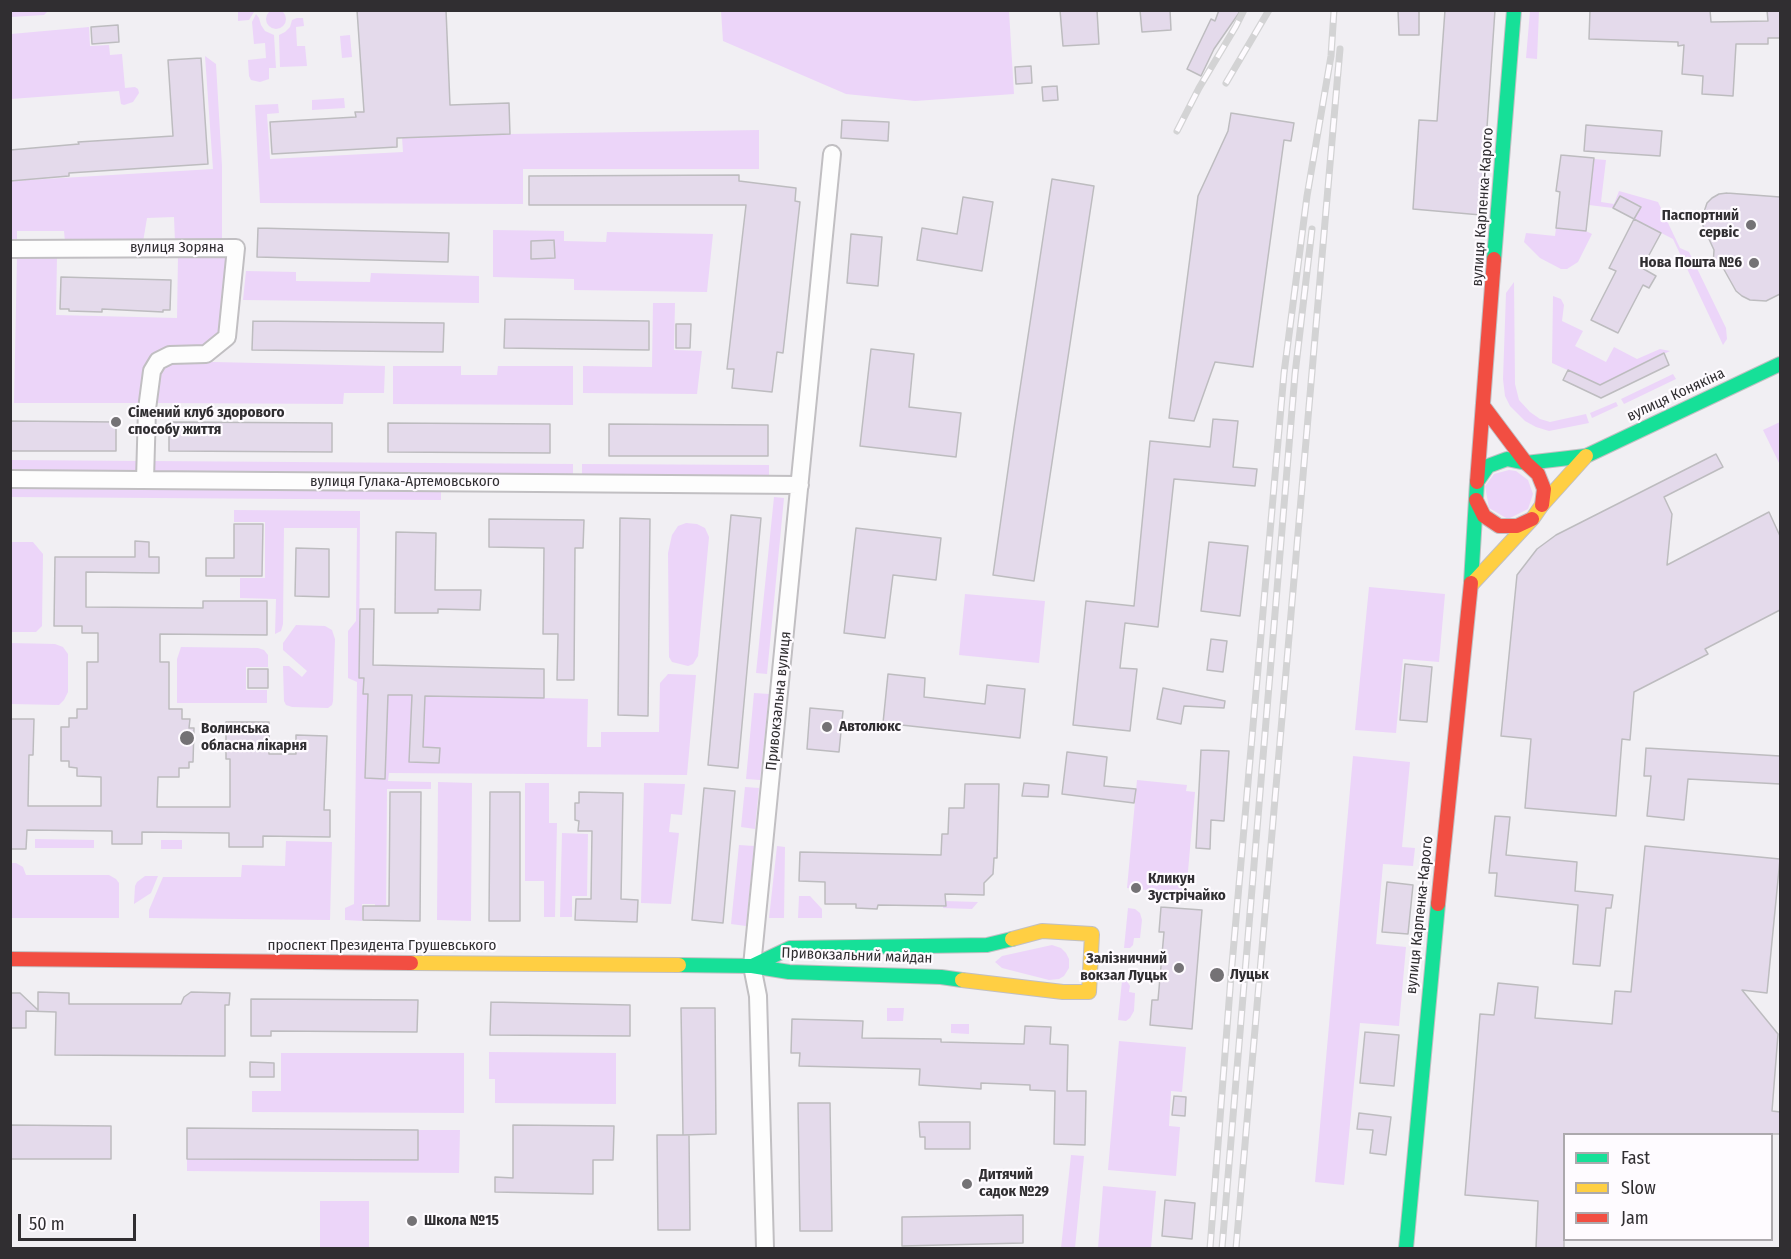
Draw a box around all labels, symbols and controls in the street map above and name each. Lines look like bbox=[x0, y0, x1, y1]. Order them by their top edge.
street label: вулиця Карпенка-Карого bbox=[1468, 127, 1498, 287]
place label: Паспортний сервіс bbox=[1662, 207, 1739, 242]
marker: Паспортний сервіс bbox=[1744, 218, 1758, 232]
street label: вулиця Зоряна bbox=[130, 239, 224, 257]
place label: Нова Пошта №6 bbox=[1640, 254, 1742, 272]
marker: Нова Пошта №6 bbox=[1747, 256, 1761, 270]
street label: вулиця Конякіна bbox=[1624, 364, 1728, 426]
place label: Сімений клуб здорового способу життя bbox=[128, 404, 284, 439]
marker: Сімений клуб здорового способу життя bbox=[109, 415, 123, 429]
street label: вулиця Гулака-Артемовського bbox=[310, 473, 500, 491]
street label: Привокзальна вулиця bbox=[763, 631, 795, 771]
place label: Автолюкс bbox=[839, 718, 901, 736]
place label: Волинська обласна лікарня bbox=[201, 720, 307, 755]
marker: Автолюкс bbox=[820, 720, 834, 734]
marker: Волинська обласна лікарня bbox=[178, 729, 196, 747]
street label: вулиця Карпенка-Карого bbox=[1403, 835, 1437, 995]
place label: Кликун Зустрічайко bbox=[1148, 870, 1226, 905]
marker: Кликун Зустрічайко bbox=[1129, 881, 1143, 895]
street label: проспект Президента Грушевського bbox=[267, 937, 497, 955]
street label: Привокзальний майдан bbox=[781, 944, 933, 968]
place label: Залізничний вокзал Луцьк bbox=[1080, 950, 1167, 985]
marker: Залізничний вокзал Луцьк bbox=[1172, 961, 1186, 975]
marker: Луцьк bbox=[1208, 966, 1226, 984]
place label: Луцьк bbox=[1230, 966, 1269, 984]
legend bbox=[1563, 1133, 1773, 1241]
text: Fast bbox=[1621, 1147, 1650, 1169]
place label: Дитячий садок №29 bbox=[979, 1166, 1049, 1201]
marker: Дитячий садок №29 bbox=[960, 1177, 974, 1191]
text: Slow bbox=[1621, 1177, 1656, 1199]
scale bar bbox=[21, 1202, 140, 1240]
text: Jam bbox=[1621, 1207, 1649, 1229]
place label: Школа №15 bbox=[424, 1212, 499, 1230]
text: 50 m bbox=[29, 1213, 65, 1235]
marker: Школа №15 bbox=[405, 1214, 419, 1228]

